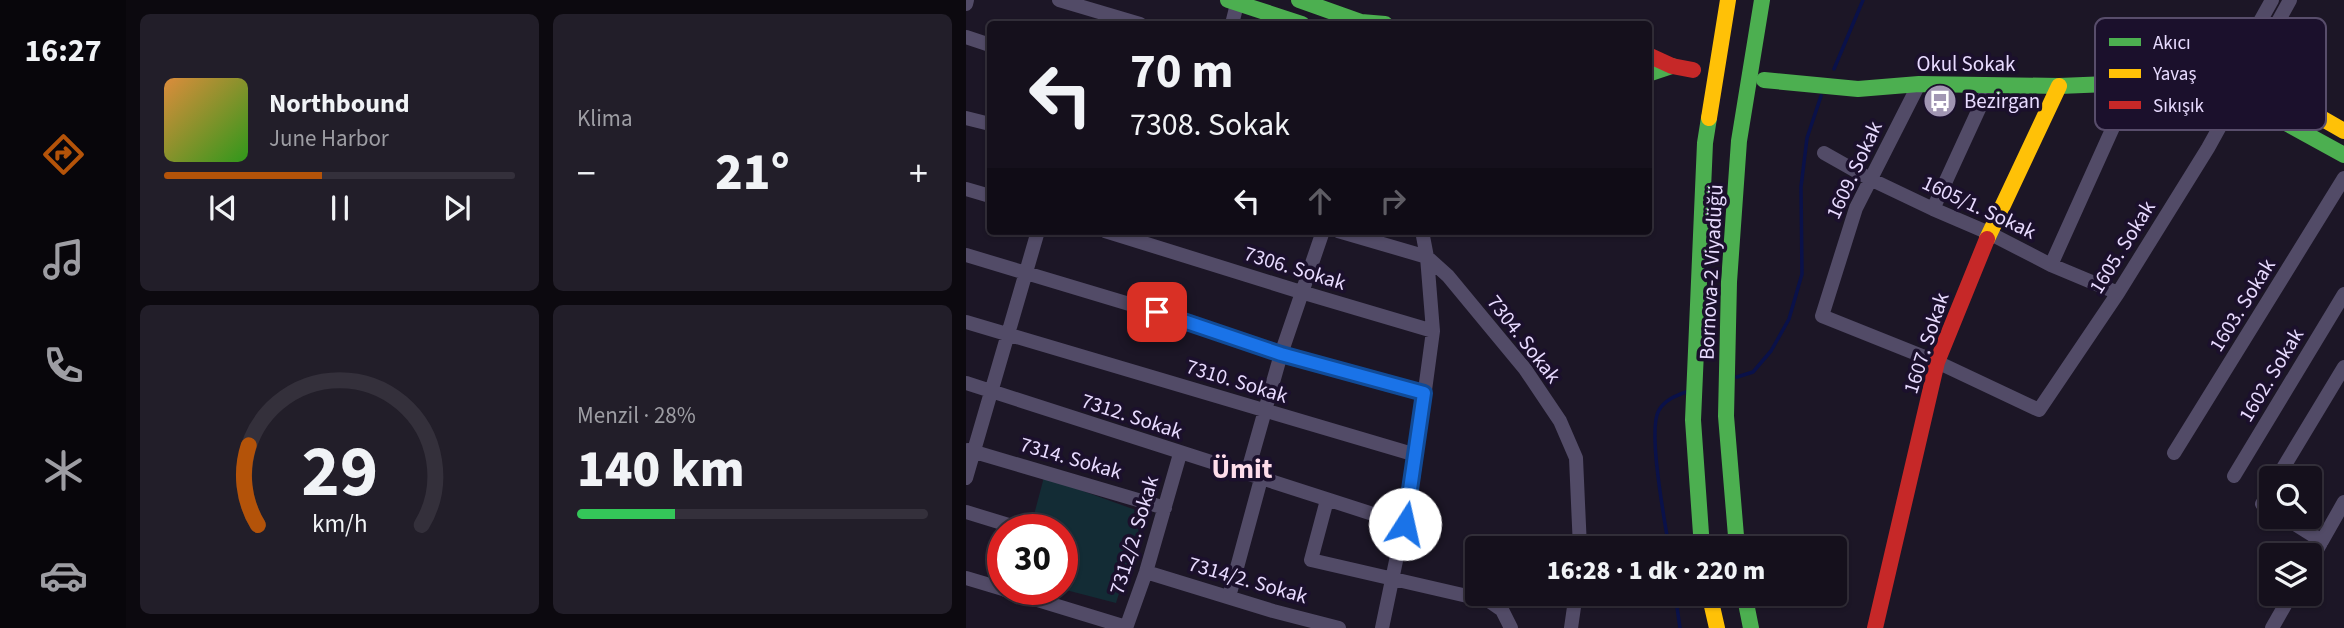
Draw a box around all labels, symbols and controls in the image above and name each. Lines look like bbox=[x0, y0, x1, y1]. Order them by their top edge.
legend bbox=[2095, 18, 2326, 130]
text: 16:27 bbox=[24, 28, 102, 74]
text: Akıcı bbox=[2153, 30, 2191, 57]
text: 70 m bbox=[1130, 37, 1234, 107]
icon: left bbox=[1015, 49, 1106, 140]
street label: Okul Sokak bbox=[1917, 49, 2016, 79]
text: Yavaş bbox=[2152, 61, 2196, 88]
bus stop icon: Bezirgan bbox=[1921, 82, 1959, 120]
text: Northbound bbox=[269, 85, 410, 122]
place label: Bezirgan bbox=[1964, 86, 2040, 116]
text: Sıkışık bbox=[2153, 93, 2205, 120]
text: Klima bbox=[577, 102, 633, 135]
text: 7308. Sokak bbox=[1130, 102, 1290, 148]
street label: 1609. Sokak bbox=[1818, 116, 1890, 224]
text: June Harbor bbox=[269, 122, 389, 155]
icon: directions bbox=[39, 130, 88, 179]
text: 21° bbox=[715, 136, 790, 210]
text: − bbox=[577, 147, 596, 201]
text: + bbox=[909, 147, 928, 201]
street label: 1605/1. Sokak bbox=[1917, 167, 2041, 247]
icon: left bbox=[1228, 182, 1266, 220]
icon: ahead bbox=[1301, 182, 1339, 220]
icon: right bbox=[1374, 182, 1412, 220]
street label: Bornova-2 Viyadüğü bbox=[1691, 183, 1731, 361]
icon: previous bbox=[204, 189, 242, 227]
icon: pause bbox=[321, 189, 359, 227]
icon: next bbox=[438, 189, 476, 227]
street label: 1605. Sokak bbox=[2081, 194, 2163, 299]
icon: music bbox=[39, 235, 88, 284]
street label: 7306. Sokak bbox=[1240, 238, 1350, 298]
street label: 1603. Sokak bbox=[2201, 252, 2283, 357]
pin bbox=[1127, 282, 1187, 342]
street label: 7304. Sokak bbox=[1480, 288, 1568, 390]
street label: 1607. Sokak bbox=[1896, 288, 1957, 398]
icon: arrive bbox=[1138, 293, 1176, 331]
street label: 1602. Sokak bbox=[2231, 322, 2311, 428]
icon: phone bbox=[39, 341, 88, 390]
street label: 7310. Sokak bbox=[1182, 351, 1292, 411]
street label: 7312. Sokak bbox=[1077, 386, 1187, 447]
text: Menzil · 28% bbox=[577, 399, 696, 432]
text: 29 bbox=[301, 421, 378, 525]
street label: 7314. Sokak bbox=[1016, 429, 1126, 487]
text: 140 km bbox=[577, 433, 745, 507]
icon: climate bbox=[39, 446, 88, 495]
district label: Ümit bbox=[1211, 449, 1273, 489]
map controls bbox=[2259, 466, 2322, 606]
button: search bbox=[2259, 466, 2322, 529]
street label: 7312/2. Sokak bbox=[1102, 471, 1166, 598]
position arrow bbox=[1368, 487, 1442, 561]
text: km/h bbox=[312, 506, 367, 542]
speed limit sign: 30 bbox=[987, 514, 1078, 605]
button: layers bbox=[2259, 543, 2322, 606]
street label: 7314/2. Sokak bbox=[1185, 549, 1312, 611]
icon: car bbox=[39, 551, 88, 600]
text: 16:28 · 1 dk · 220 m bbox=[1547, 552, 1765, 589]

